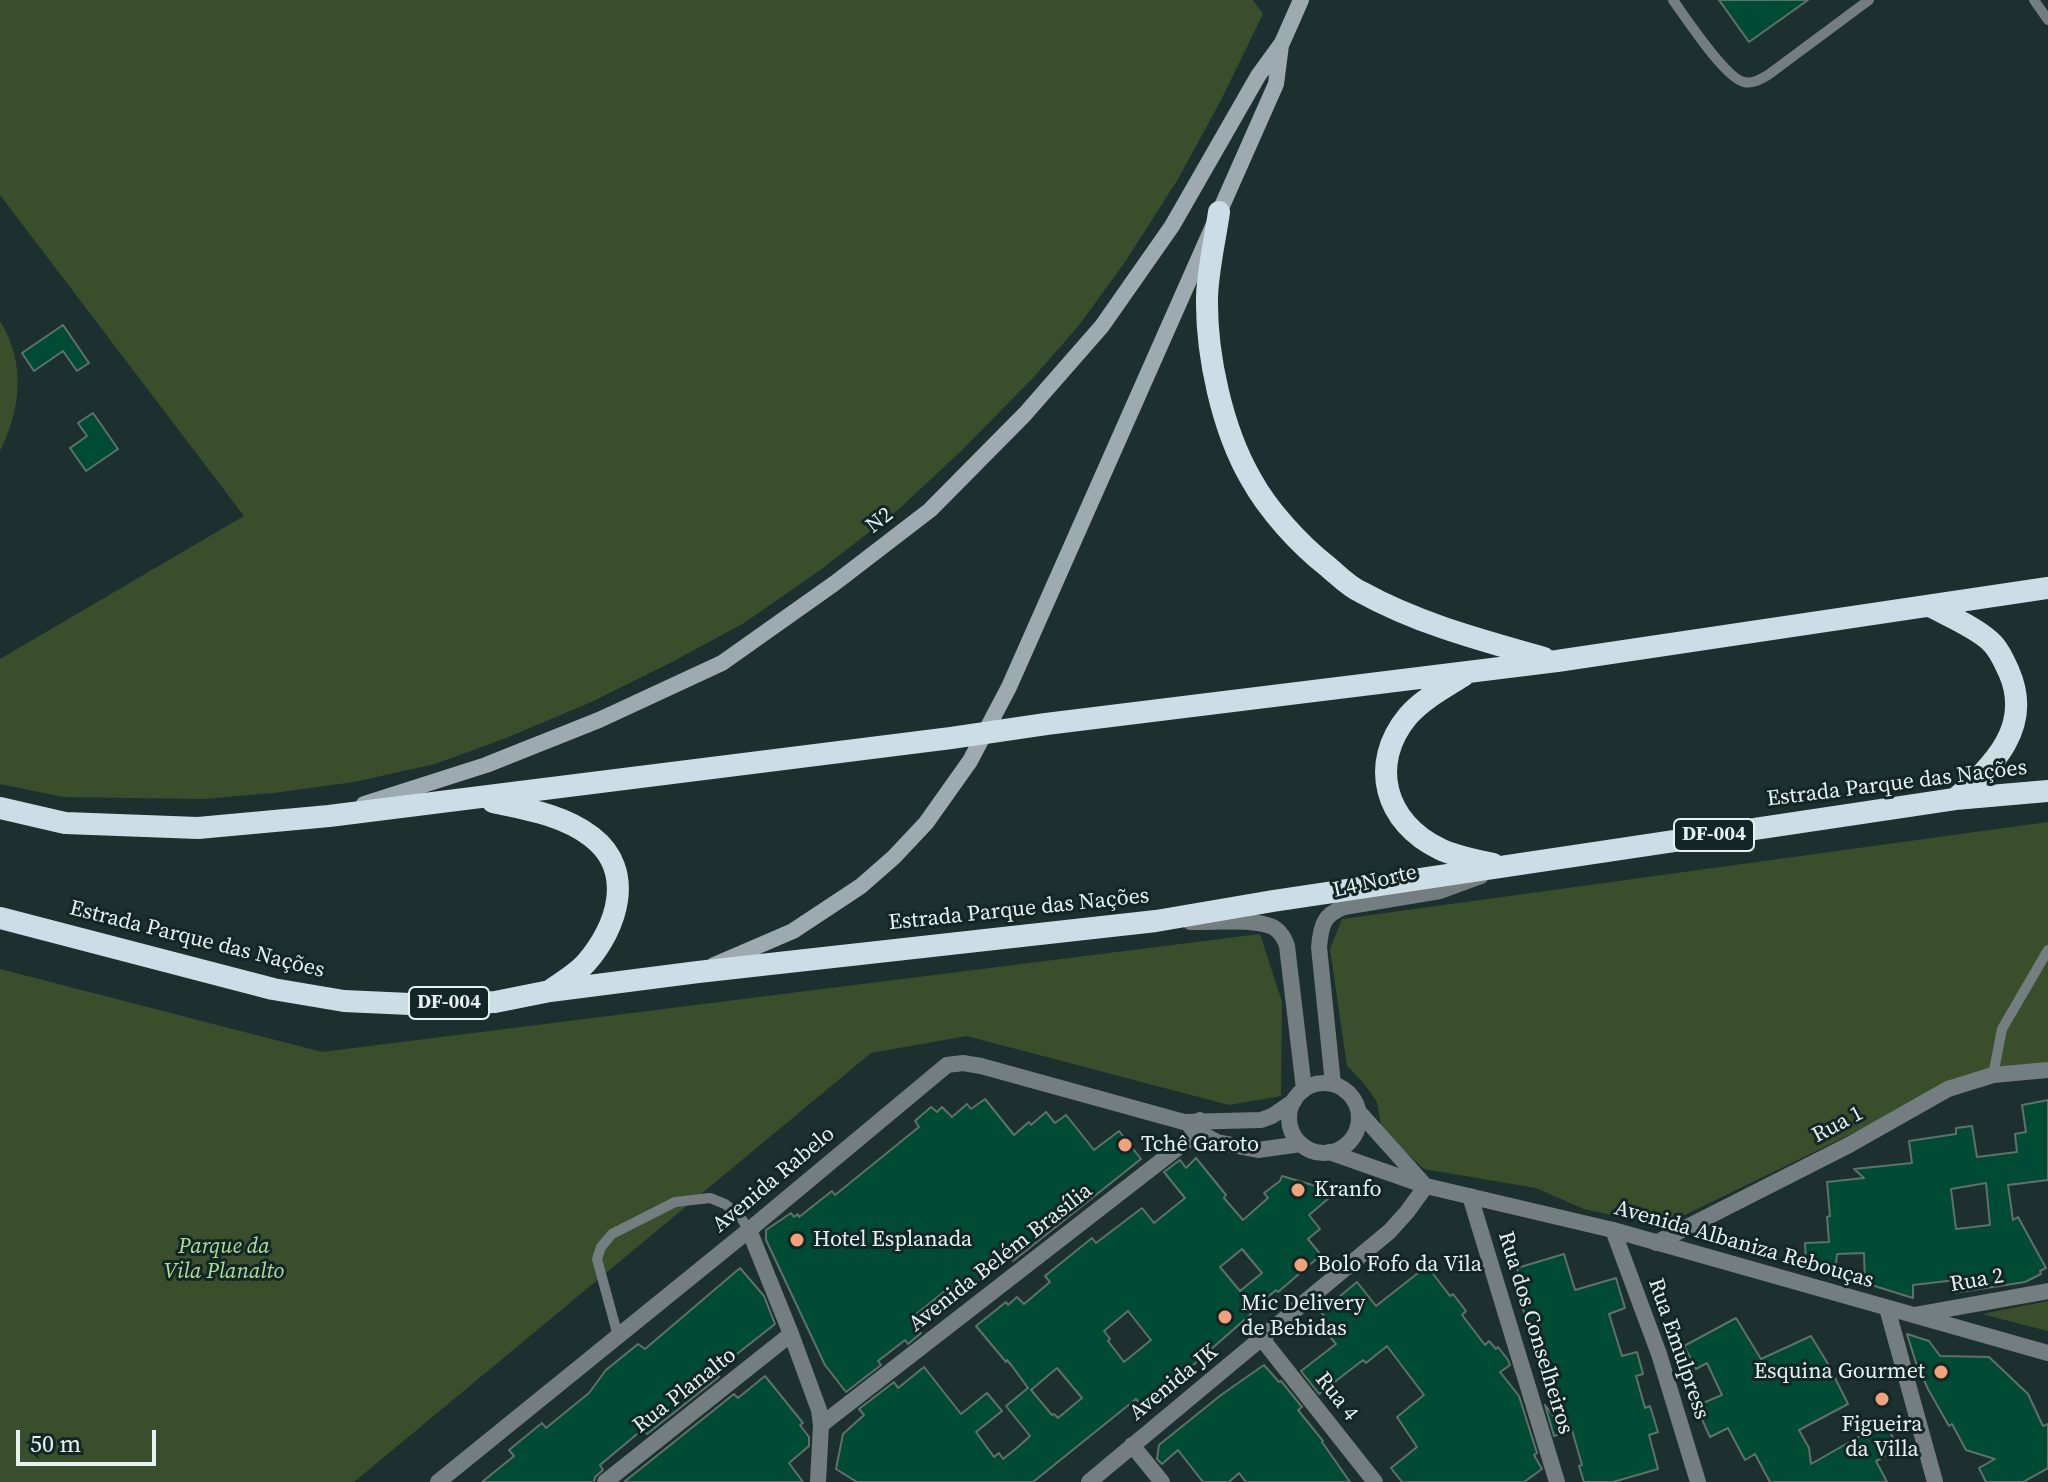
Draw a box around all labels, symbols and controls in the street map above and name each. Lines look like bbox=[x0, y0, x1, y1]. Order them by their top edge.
street label: N2 bbox=[861, 502, 899, 540]
street label: Estrada Parque das Nações bbox=[1765, 755, 2029, 813]
road number: DF-004 bbox=[1674, 819, 1754, 851]
street label: L4 Norte bbox=[1330, 860, 1420, 904]
street label: Estrada Parque das Nações bbox=[887, 883, 1151, 937]
street label: Estrada Parque das Nações bbox=[67, 896, 327, 984]
road number: DF-004 bbox=[409, 987, 489, 1019]
street label: Rua 1 bbox=[1808, 1101, 1868, 1149]
street label: Avenida Rabelo bbox=[707, 1121, 841, 1239]
place label: Tchê Garoto bbox=[1141, 1132, 1259, 1158]
marker: Tchê Garoto bbox=[1116, 1136, 1134, 1154]
place label: Kranfo bbox=[1314, 1177, 1382, 1203]
street label: Avenida Belém Brasília bbox=[904, 1178, 1098, 1338]
marker: Kranfo bbox=[1289, 1181, 1307, 1199]
street label: Avenida Albaniza Rebouças bbox=[1611, 1195, 1877, 1295]
place label: Hotel Esplanada bbox=[813, 1227, 972, 1253]
street label: Rua dos Conselheiros bbox=[1492, 1228, 1578, 1438]
marker: Hotel Esplanada bbox=[788, 1231, 806, 1249]
park label: Parque da Vila Planalto bbox=[164, 1234, 284, 1286]
place label: Bolo Fofo da Vila bbox=[1317, 1252, 1482, 1278]
marker: Bolo Fofo da Vila bbox=[1292, 1256, 1310, 1274]
street label: Rua 2 bbox=[1948, 1263, 2006, 1299]
street label: Rua Emulpress bbox=[1642, 1275, 1714, 1423]
place label: Mic Delivery de Bebidas bbox=[1241, 1291, 1365, 1342]
marker: Mic Delivery de Bebidas bbox=[1216, 1308, 1234, 1326]
street label: Avenida JK bbox=[1124, 1339, 1224, 1427]
street label: Rua Planalto bbox=[628, 1342, 742, 1440]
place label: Esquina Gourmet bbox=[1754, 1359, 1925, 1385]
marker: Esquina Gourmet bbox=[1932, 1363, 1950, 1381]
street label: Rua 4 bbox=[1309, 1368, 1363, 1426]
marker: Figueira da Villa bbox=[1873, 1390, 1891, 1408]
place label: Figueira da Villa bbox=[1841, 1412, 1923, 1464]
scale bar bbox=[20, 1414, 160, 1464]
text: 50 m bbox=[30, 1427, 81, 1460]

